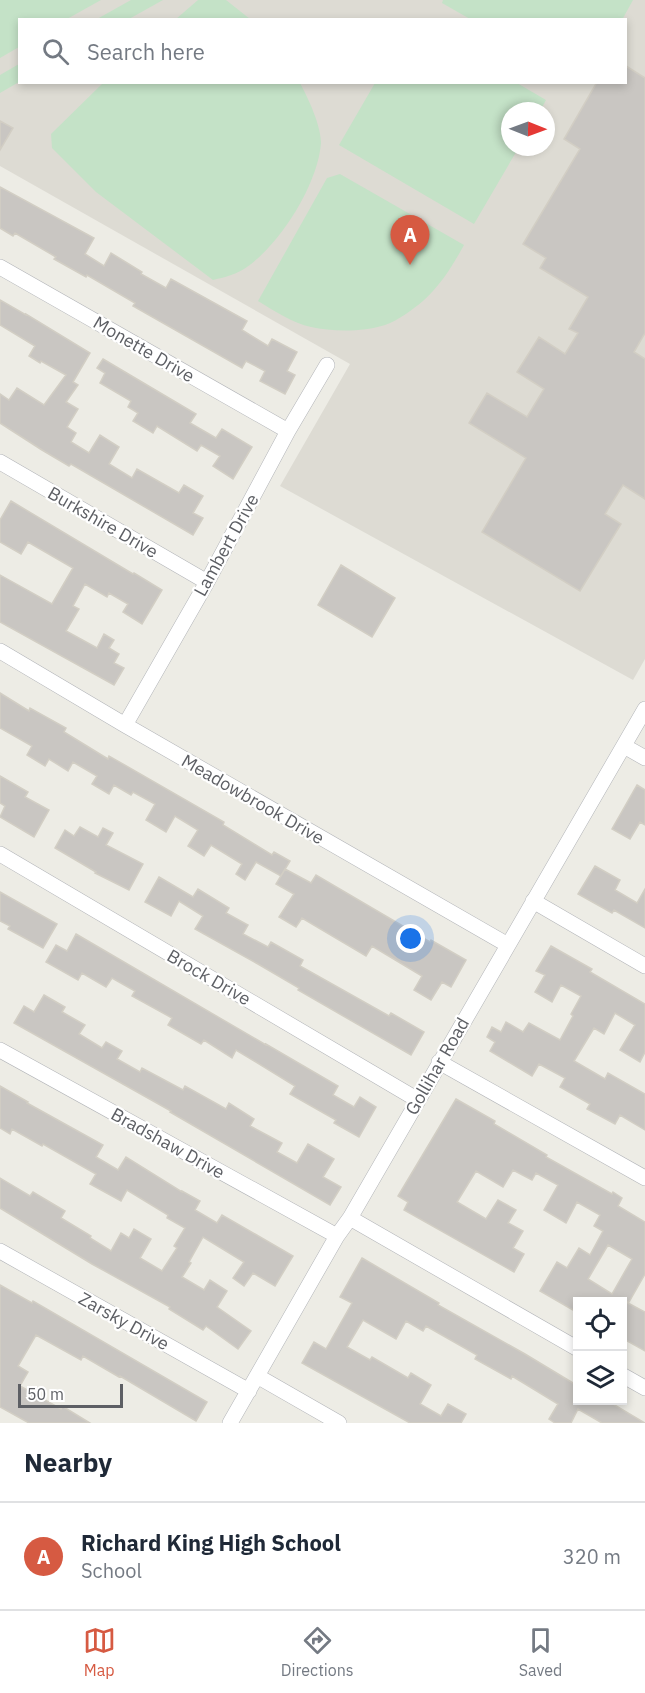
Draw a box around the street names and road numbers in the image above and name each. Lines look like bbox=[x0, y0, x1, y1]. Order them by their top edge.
street label: Monette Drive bbox=[89, 311, 199, 387]
street label: Burkshire Drive bbox=[44, 481, 162, 563]
street label: Lambert Drive bbox=[188, 490, 264, 600]
street label: Meadowbrook Drive bbox=[178, 749, 329, 849]
street label: Brock Drive bbox=[163, 944, 255, 1010]
street label: Gollihar Road bbox=[400, 1013, 474, 1119]
street label: Bradshaw Drive bbox=[107, 1102, 229, 1184]
street label: Zarsky Drive bbox=[75, 1287, 173, 1355]

